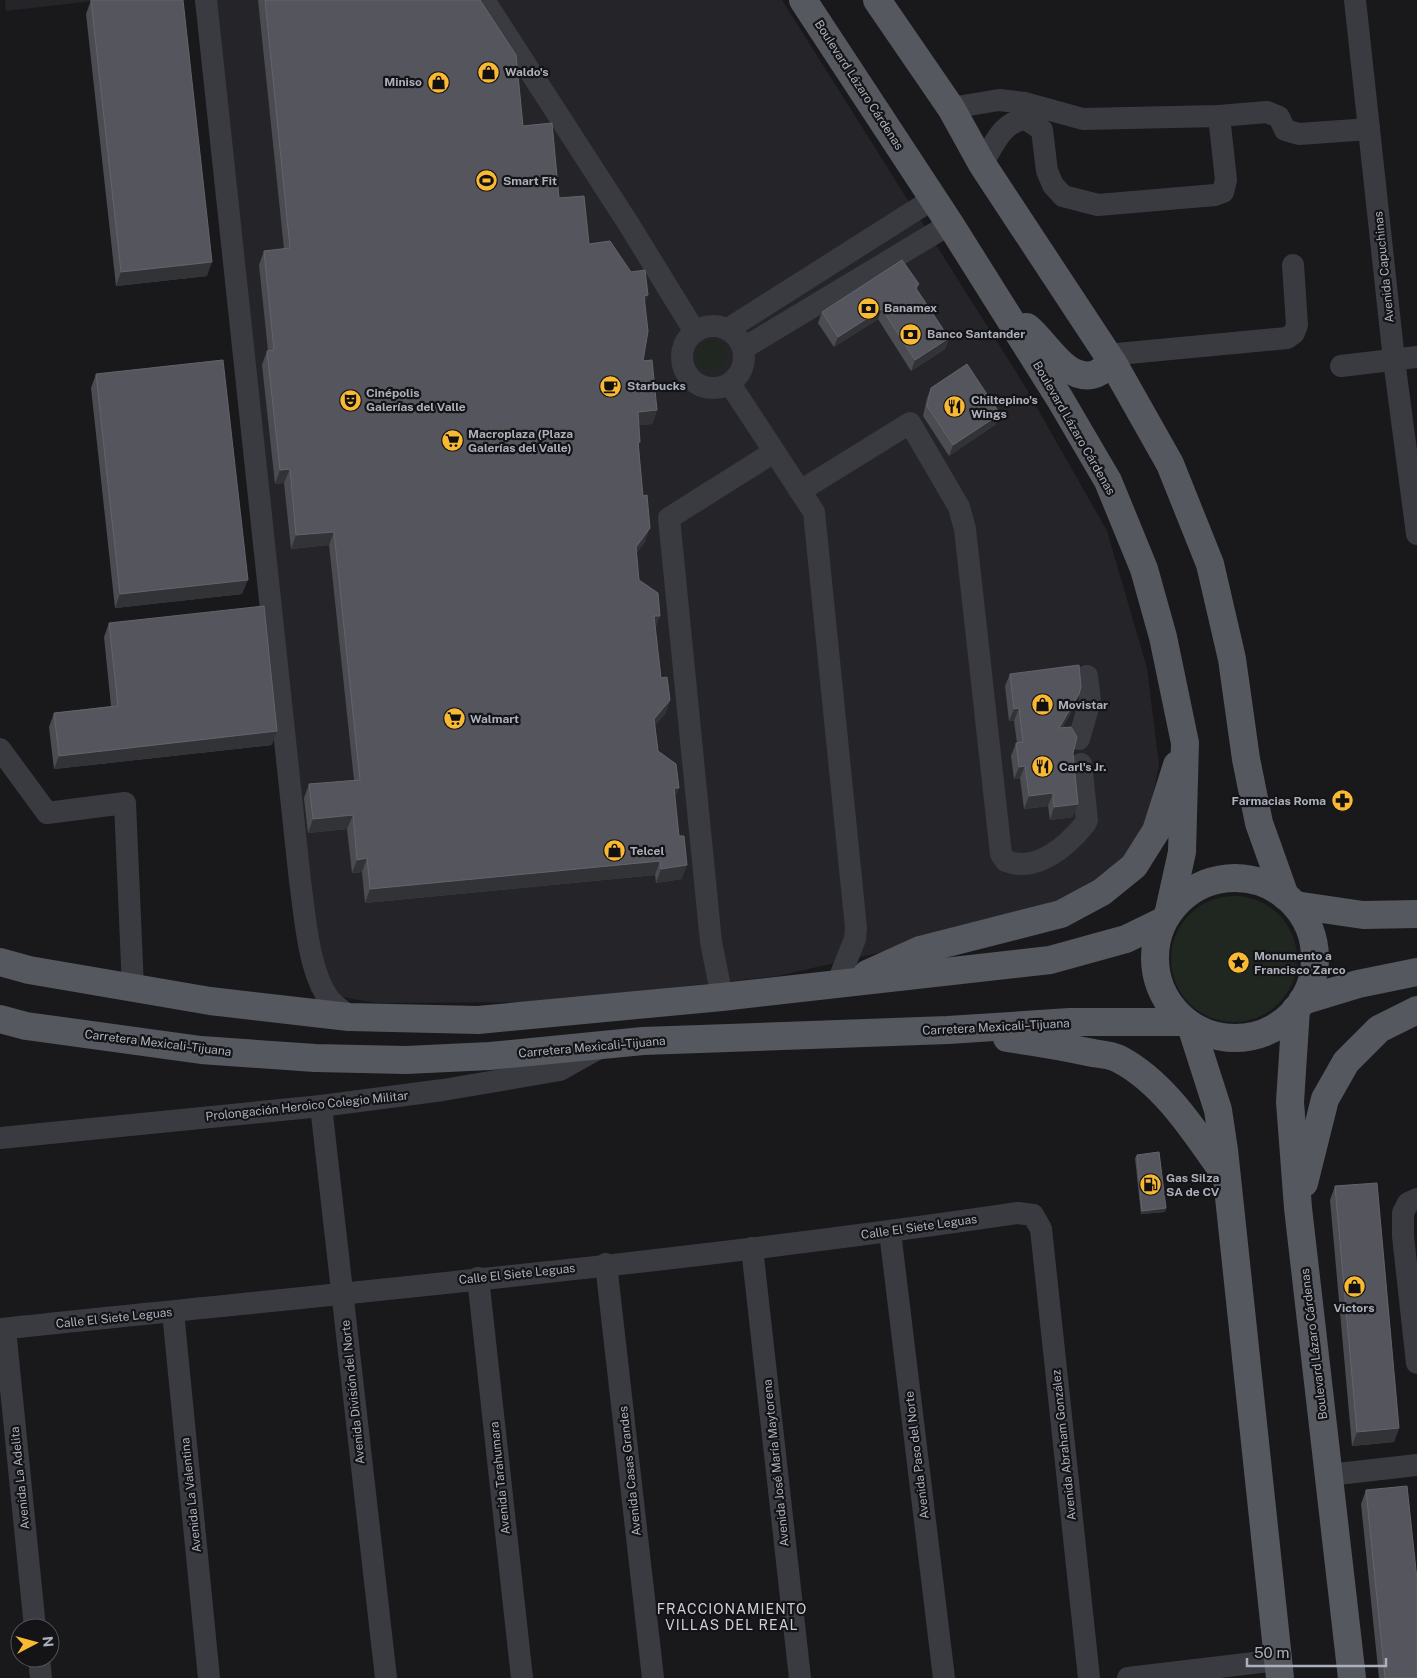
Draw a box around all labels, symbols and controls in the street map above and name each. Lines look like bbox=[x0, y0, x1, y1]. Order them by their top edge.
street label: Boulevard Lázaro Cárdenas bbox=[812, 17, 906, 153]
shop icon: Waldo's bbox=[477, 60, 501, 84]
place label: Waldo's bbox=[505, 65, 549, 79]
shop icon: Miniso bbox=[426, 70, 450, 94]
place label: Miniso bbox=[384, 75, 422, 89]
sports icon: Smart Fit bbox=[475, 169, 499, 193]
place label: Smart Fit bbox=[503, 174, 557, 188]
street label: Avenida Capuchinas bbox=[1371, 211, 1397, 323]
bank icon: Banamex bbox=[856, 296, 880, 320]
place label: Banamex bbox=[884, 301, 937, 315]
bank icon: Banco Santander bbox=[899, 322, 923, 346]
place label: Banco Santander bbox=[927, 327, 1025, 341]
street label: Boulevard Lázaro Cárdenas bbox=[1030, 359, 1118, 497]
cafe icon: Starbucks bbox=[599, 374, 623, 398]
place label: Starbucks bbox=[627, 379, 686, 393]
place label: Cinépolis Galerías del Valle bbox=[366, 386, 466, 414]
theatre icon: Cinépolis Galerías del Valle bbox=[338, 388, 362, 412]
place label: Chiltepino's Wings bbox=[971, 393, 1038, 421]
restaurant icon: Chiltepino's Wings bbox=[943, 395, 967, 419]
place label: Macroplaza (Plaza Galerías del Valle) bbox=[468, 427, 573, 455]
supermarket icon: Macroplaza (Plaza Galerías del Valle) bbox=[440, 429, 464, 453]
shop icon: Movistar bbox=[1030, 693, 1054, 717]
place label: Movistar bbox=[1058, 698, 1108, 712]
supermarket icon: Walmart bbox=[442, 707, 466, 731]
place label: Walmart bbox=[470, 712, 519, 726]
restaurant icon: Carl's Jr. bbox=[1031, 755, 1055, 779]
place label: Carl's Jr. bbox=[1059, 760, 1106, 774]
pharmacy icon: Farmacias Roma bbox=[1330, 789, 1354, 813]
place label: Farmacias Roma bbox=[1232, 794, 1326, 808]
shop icon: Telcel bbox=[602, 839, 626, 863]
place label: Telcel bbox=[630, 844, 664, 858]
place label: Monumento a Francisco Zarco bbox=[1254, 949, 1346, 977]
place icon: Monumento a Francisco Zarco bbox=[1226, 951, 1250, 975]
street label: Carretera Mexicali–Tijuana bbox=[922, 1016, 1070, 1038]
street label: Carretera Mexicali–Tijuana bbox=[84, 1027, 232, 1059]
street label: Carretera Mexicali–Tijuana bbox=[518, 1034, 666, 1060]
street label: Prolongación Heroico Colegio Militar bbox=[205, 1088, 409, 1124]
place label: Gas Silza SA de CV bbox=[1166, 1171, 1220, 1199]
fuel station icon: Gas Silza SA de CV bbox=[1138, 1173, 1162, 1197]
street label: Calle El Siete Leguas bbox=[860, 1212, 978, 1242]
street label: Calle El Siete Leguas bbox=[458, 1261, 576, 1287]
street label: Boulevard Lázaro Cárdenas bbox=[1298, 1268, 1330, 1420]
shop icon: Victors bbox=[1342, 1275, 1366, 1299]
place label: Victors bbox=[1334, 1301, 1374, 1315]
street label: Calle El Siete Leguas bbox=[55, 1305, 173, 1331]
street label: Avenida División del Norte bbox=[338, 1319, 368, 1465]
street label: Avenida Abraham González bbox=[1049, 1369, 1079, 1521]
street label: Avenida José María Maytorena bbox=[760, 1379, 792, 1547]
street label: Avenida Paso del Norte bbox=[902, 1390, 932, 1520]
street label: Avenida Casas Grandes bbox=[616, 1405, 644, 1537]
street label: Avenida Tarahumara bbox=[487, 1421, 513, 1535]
street label: Avenida La Adelita bbox=[8, 1426, 32, 1530]
street label: Avenida La Valentina bbox=[178, 1437, 204, 1553]
district label: FRACCIONAMIENTO VILLAS DEL REAL bbox=[657, 1601, 807, 1633]
north arrow bbox=[10, 1618, 60, 1668]
text: N bbox=[39, 1635, 56, 1648]
scale bar bbox=[1247, 1636, 1386, 1668]
text: 50 m bbox=[1254, 1644, 1289, 1661]

